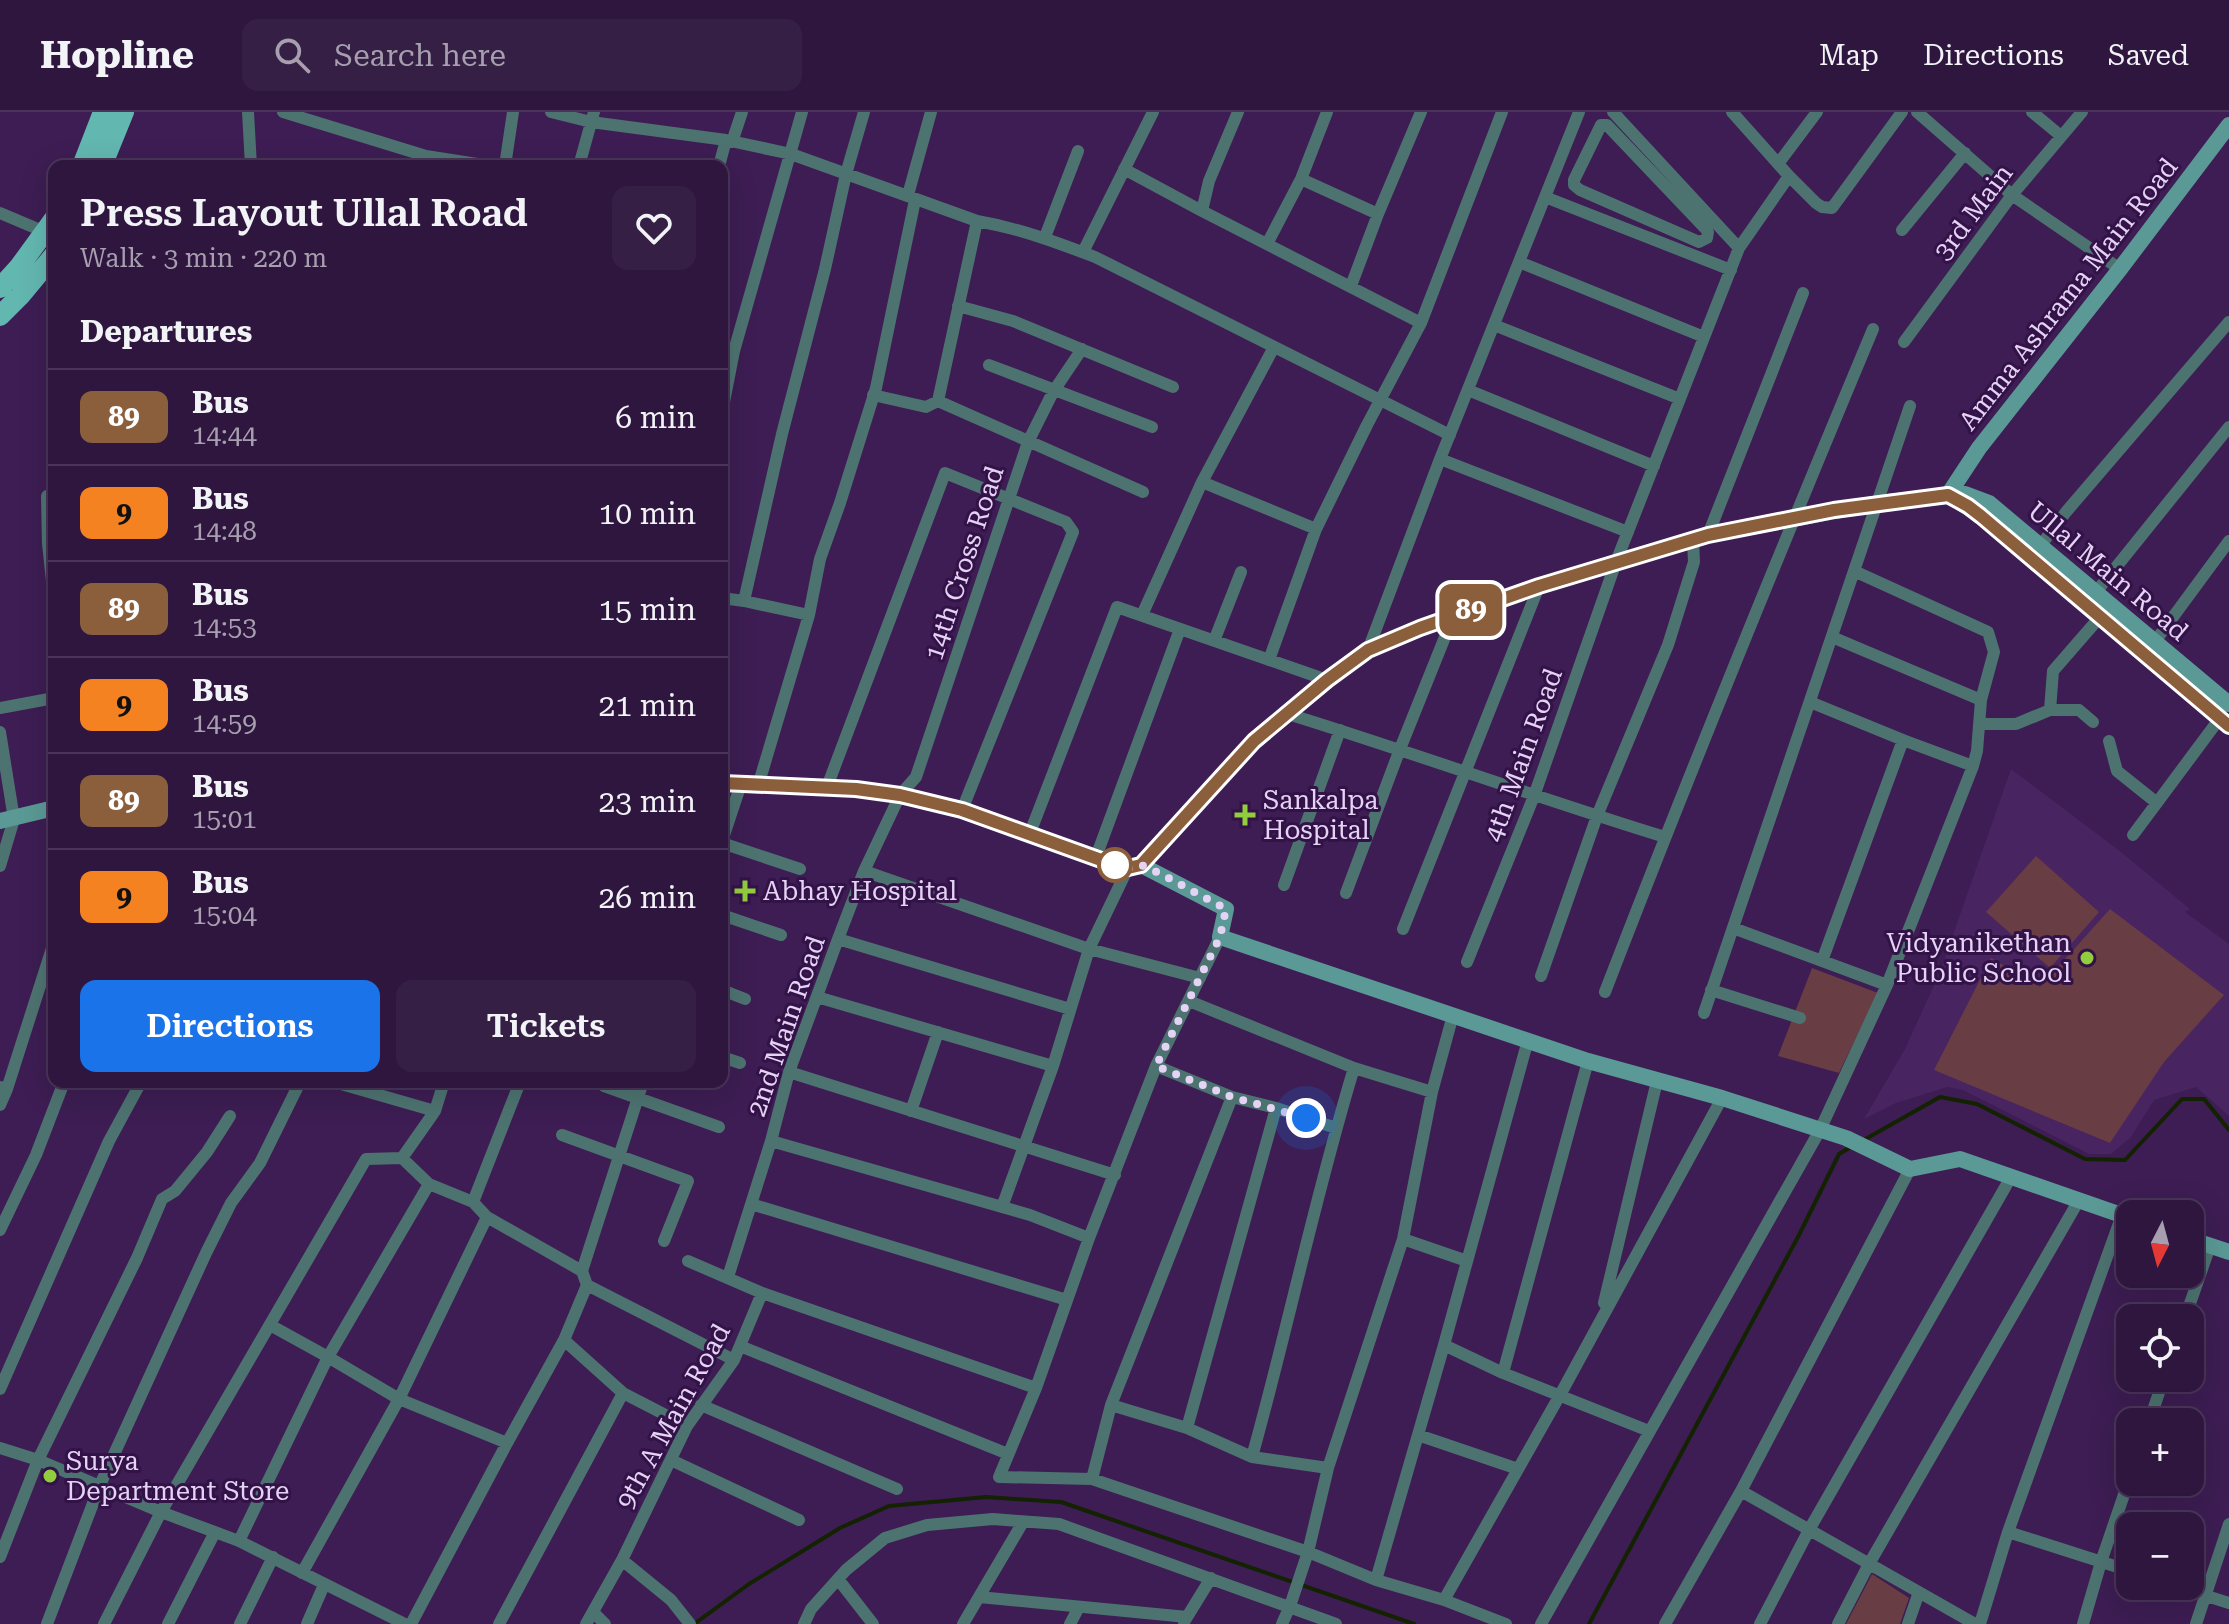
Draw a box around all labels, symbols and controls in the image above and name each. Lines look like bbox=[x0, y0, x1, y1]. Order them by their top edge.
search box bbox=[242, 19, 802, 91]
text: Hopline bbox=[40, 33, 194, 77]
icon: search bbox=[270, 33, 314, 77]
text: Search here bbox=[334, 38, 506, 73]
text: Map bbox=[1819, 39, 1879, 72]
text: Directions bbox=[1923, 39, 2064, 72]
text: Saved bbox=[2108, 39, 2189, 72]
street label: Amma Ashrama Main Road bbox=[1952, 152, 2184, 436]
street label: 3rd Main bbox=[1927, 158, 2019, 266]
button: heart bbox=[612, 186, 696, 270]
text: Press Layout Ullal Road bbox=[80, 191, 528, 235]
text: Walk · 3 min · 220 m bbox=[80, 243, 327, 273]
text: Departures bbox=[80, 314, 252, 349]
text: Bus bbox=[192, 385, 249, 420]
text: 89 bbox=[108, 400, 140, 433]
text: 6 min bbox=[615, 400, 696, 435]
text: 14:44 bbox=[192, 420, 257, 450]
street label: 14th Cross Road bbox=[918, 462, 1010, 664]
text: Bus bbox=[192, 481, 249, 516]
street label: Ullal Main Road bbox=[2022, 495, 2194, 647]
text: 9 bbox=[116, 496, 132, 529]
text: 10 min bbox=[599, 496, 696, 531]
text: 14:48 bbox=[192, 516, 257, 546]
text: Bus bbox=[192, 577, 249, 612]
line badge: 89 bbox=[1435, 584, 1507, 636]
text: 89 bbox=[108, 592, 140, 625]
text: 15 min bbox=[599, 592, 696, 627]
text: 89 bbox=[1455, 593, 1487, 626]
text: 14:53 bbox=[192, 612, 257, 642]
street label: 4th Main Road bbox=[1478, 664, 1568, 846]
text: Bus bbox=[192, 673, 249, 708]
text: 9 bbox=[116, 688, 132, 721]
text: 21 min bbox=[599, 688, 696, 723]
text: 14:59 bbox=[192, 708, 257, 738]
text: Bus bbox=[192, 769, 249, 804]
text: 89 bbox=[108, 784, 140, 817]
text: 23 min bbox=[599, 784, 696, 819]
place label: Sankalpa Hospital bbox=[1263, 785, 1378, 845]
text: 15:01 bbox=[192, 804, 257, 834]
marker: Sankalpa Hospital bbox=[1234, 804, 1256, 826]
unlabelled marker bbox=[1098, 848, 1132, 882]
text: Bus bbox=[192, 865, 249, 900]
place label: Abhay Hospital bbox=[763, 876, 957, 906]
text: 9 bbox=[116, 880, 132, 913]
text: 26 min bbox=[599, 880, 696, 915]
marker: Abhay Hospital bbox=[734, 880, 756, 902]
text: 15:04 bbox=[192, 900, 257, 930]
place label: Vidyanikethan Public School bbox=[1887, 928, 2071, 988]
street label: 2nd Main Road bbox=[741, 932, 831, 1120]
marker: Vidyanikethan Public School bbox=[2078, 949, 2096, 967]
button: Directions bbox=[80, 980, 380, 1072]
button: Tickets bbox=[396, 980, 696, 1072]
your location bbox=[1286, 1098, 1326, 1138]
north arrow bbox=[2116, 1200, 2204, 1288]
map controls bbox=[2116, 1200, 2204, 1600]
button: locate bbox=[2116, 1304, 2204, 1392]
street label: 9th A Main Road bbox=[610, 1318, 736, 1514]
button: + bbox=[2116, 1408, 2204, 1496]
place label: Surya Department Store bbox=[66, 1446, 289, 1506]
marker: Surya Department Store bbox=[41, 1467, 59, 1485]
button: − bbox=[2116, 1512, 2204, 1600]

